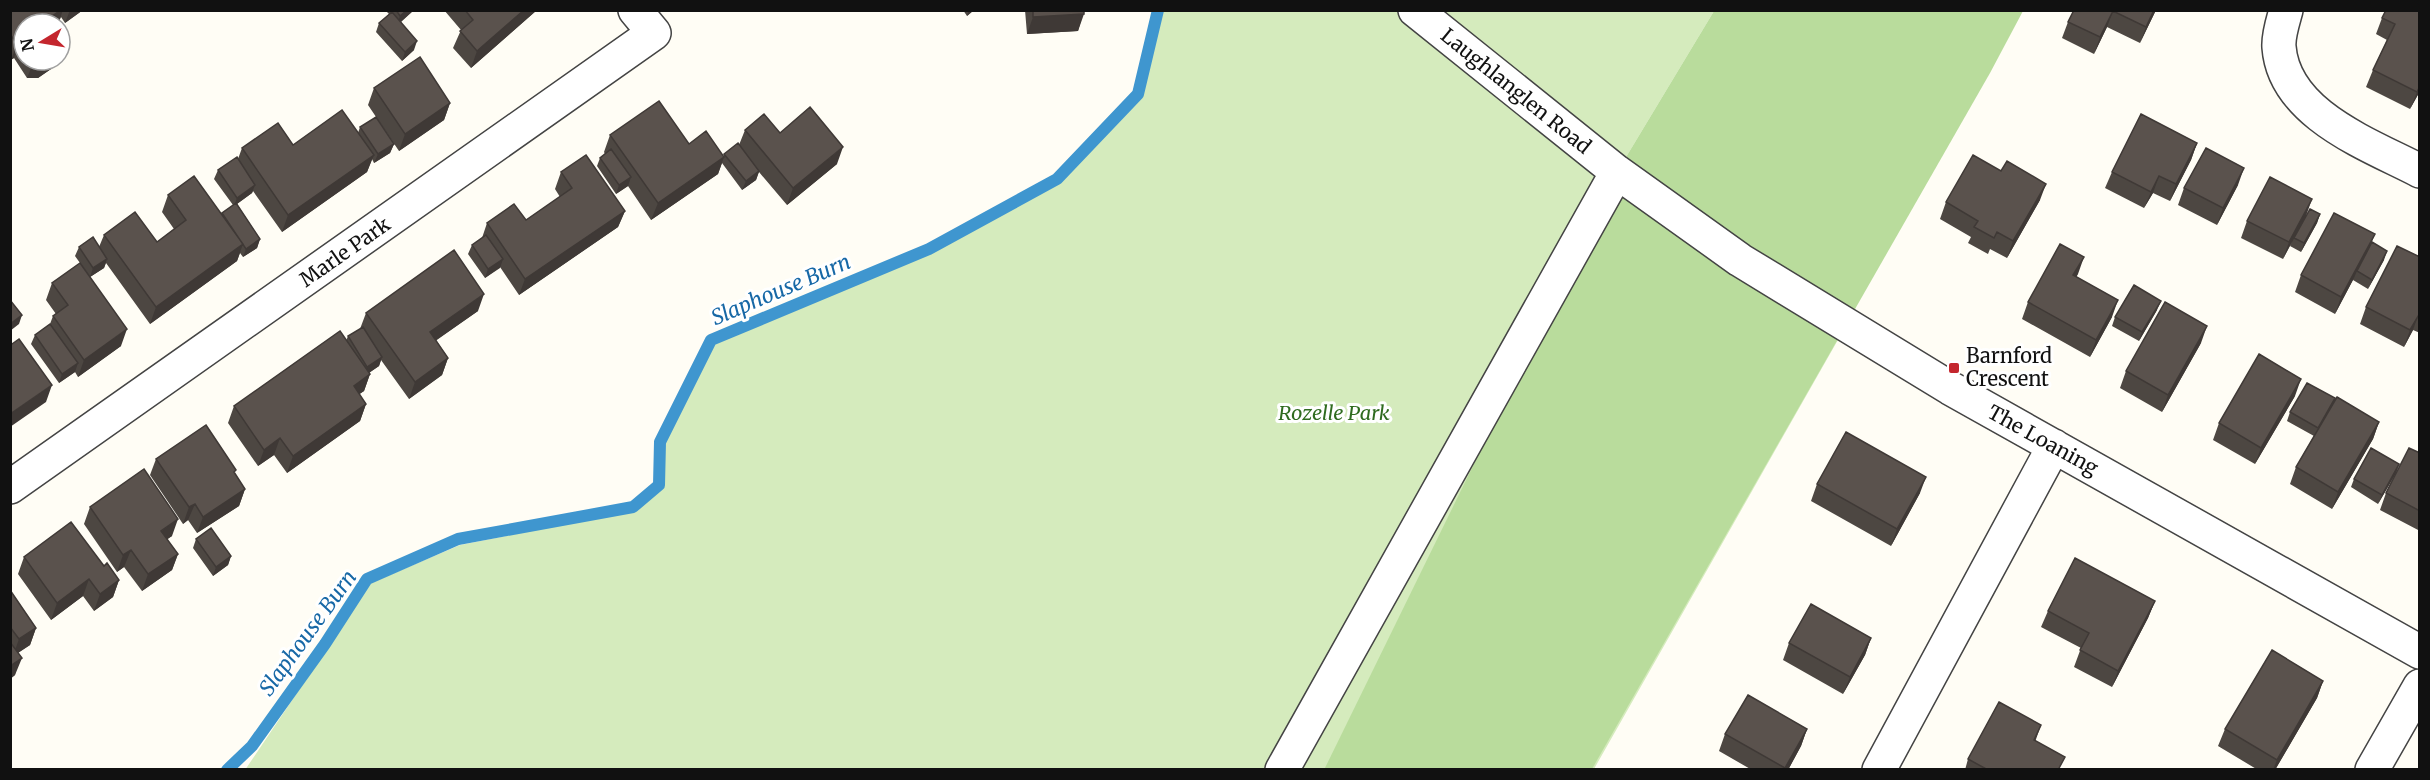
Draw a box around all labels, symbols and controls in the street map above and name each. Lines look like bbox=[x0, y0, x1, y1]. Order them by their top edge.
north arrow bbox=[12, 12, 72, 72]
street label: Laughlanglen Road bbox=[1436, 22, 1596, 159]
text: N bbox=[16, 36, 38, 53]
street label: Marle Park bbox=[295, 211, 395, 292]
water label: Slaphouse Burn bbox=[707, 248, 855, 331]
place label: Barnford Crescent bbox=[1966, 343, 2052, 391]
marker: Barnford Crescent bbox=[1947, 361, 1961, 375]
street label: The Loaning bbox=[1984, 399, 2103, 480]
park label: Rozelle Park bbox=[1278, 400, 1390, 425]
water label: Slaphouse Burn bbox=[253, 565, 362, 701]

